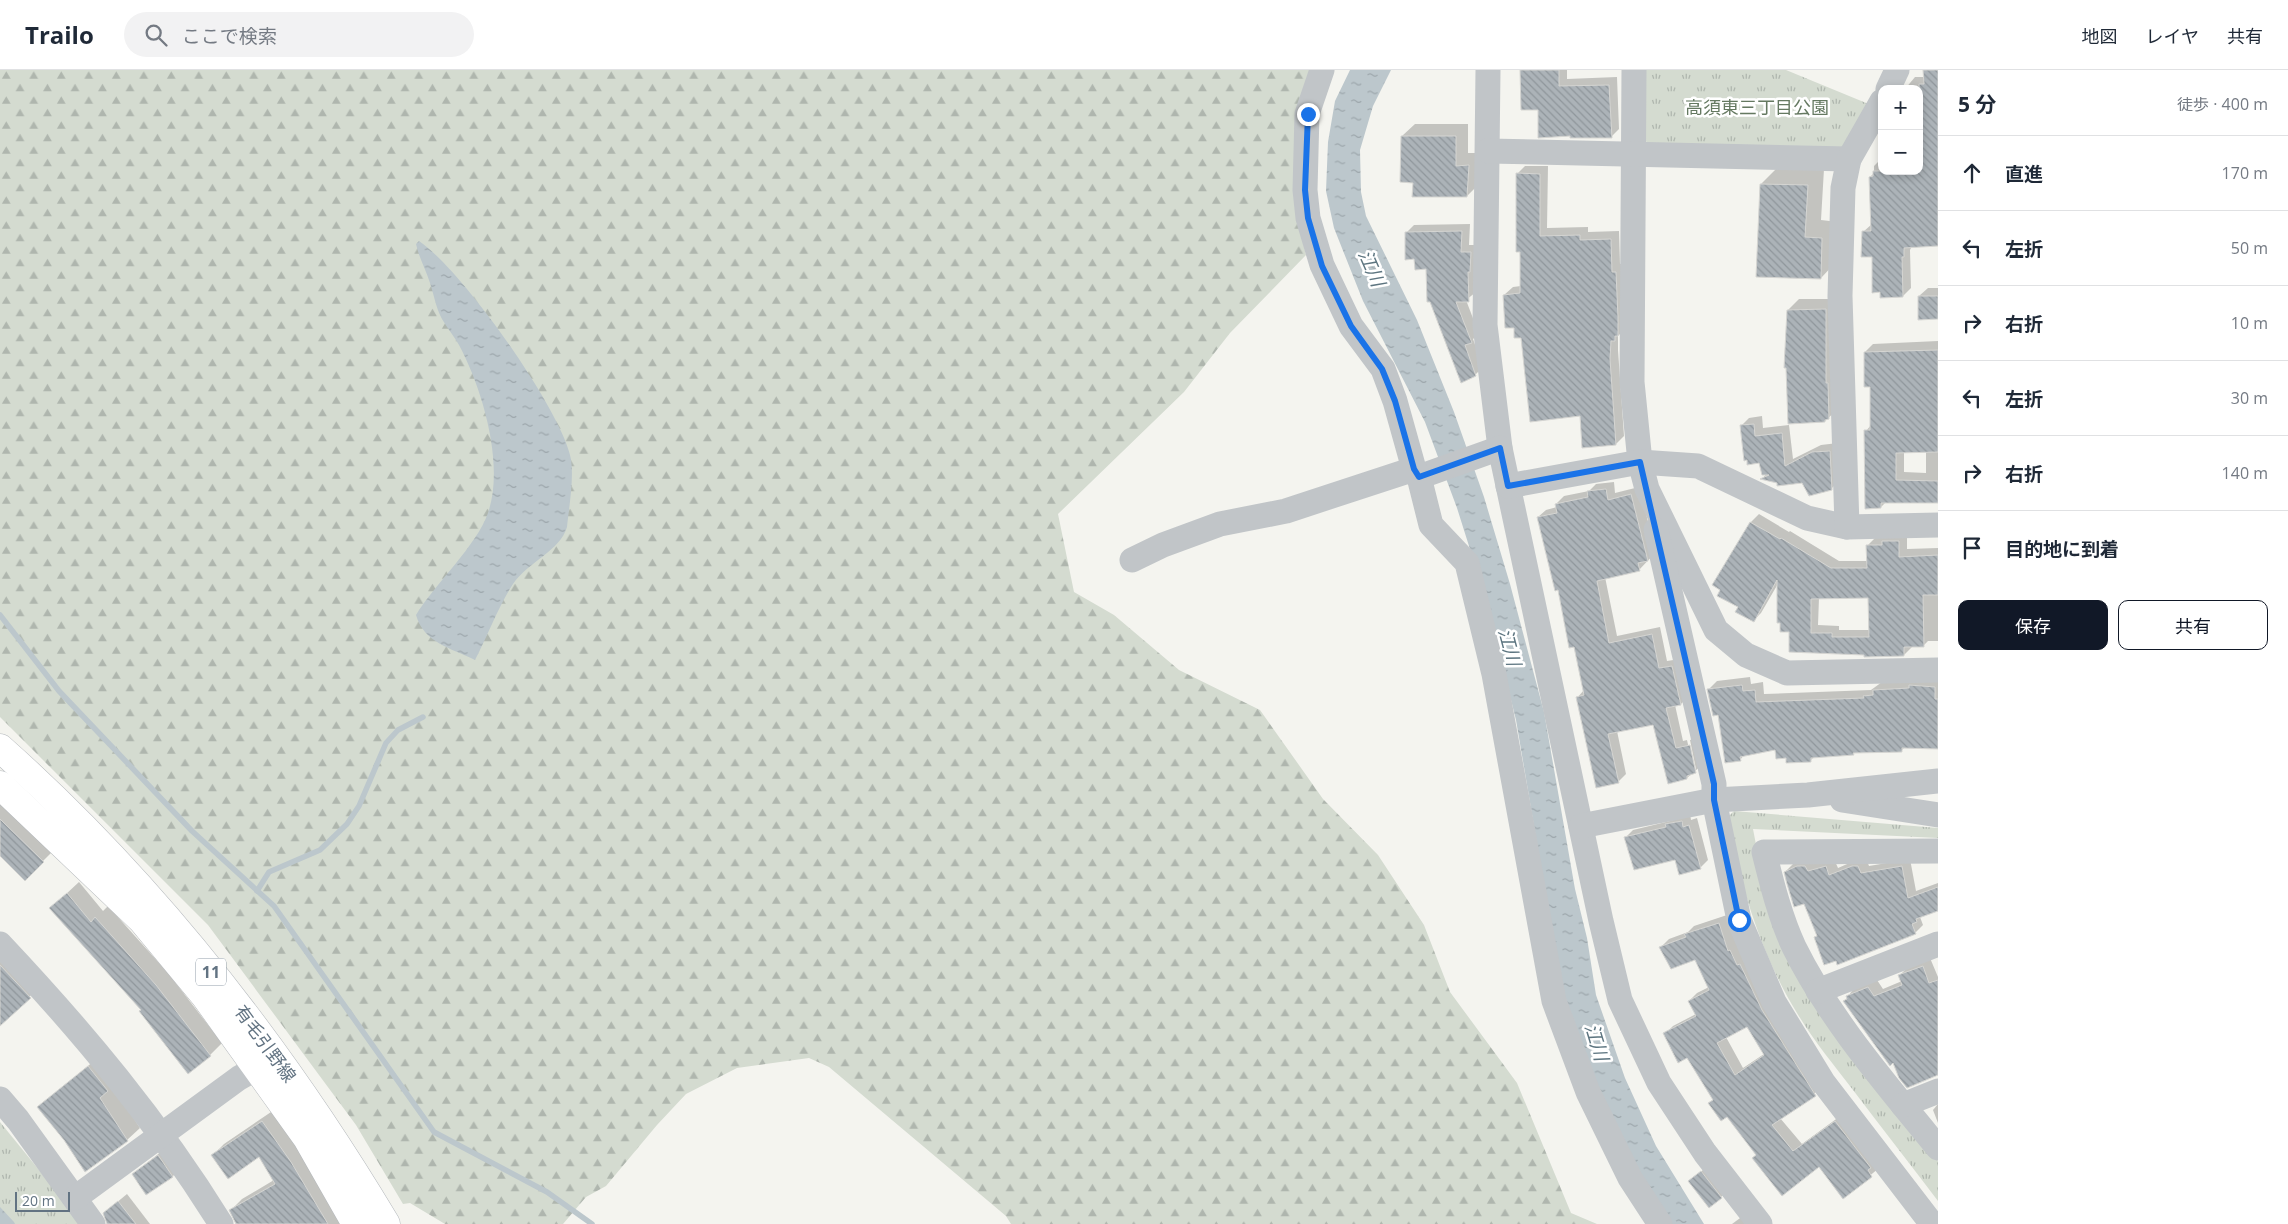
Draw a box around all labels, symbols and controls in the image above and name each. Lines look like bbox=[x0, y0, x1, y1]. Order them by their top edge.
search box bbox=[124, 12, 474, 57]
text: Trailo bbox=[25, 18, 94, 51]
icon: search bbox=[142, 21, 170, 49]
text: ここで検索 bbox=[182, 23, 277, 49]
text: 地図 bbox=[2082, 24, 2118, 48]
text: レイヤ bbox=[2146, 24, 2199, 48]
text: 共有 bbox=[2227, 24, 2263, 48]
map controls bbox=[1878, 85, 1923, 175]
button: + bbox=[1878, 85, 1923, 130]
text: 5 分 bbox=[1958, 90, 1996, 118]
text: 徒歩 · 400 m bbox=[2177, 93, 2268, 115]
park label: 高須東三丁目公園 bbox=[1685, 95, 1829, 119]
route end bbox=[1297, 103, 1320, 126]
button: − bbox=[1878, 130, 1923, 175]
icon: ahead bbox=[1958, 159, 1986, 187]
text: 直進 bbox=[2005, 161, 2043, 187]
text: 170 m bbox=[2222, 162, 2268, 184]
icon: left bbox=[1958, 234, 1986, 262]
text: 左折 bbox=[2005, 236, 2043, 262]
text: 50 m bbox=[2231, 237, 2268, 259]
water label: 江川 bbox=[1352, 245, 1392, 292]
icon: right bbox=[1958, 309, 1986, 337]
text: 右折 bbox=[2005, 311, 2043, 337]
text: 10 m bbox=[2231, 312, 2268, 334]
icon: left bbox=[1958, 384, 1986, 412]
text: 左折 bbox=[2005, 386, 2043, 412]
text: 30 m bbox=[2231, 387, 2268, 409]
icon: right bbox=[1958, 459, 1986, 487]
text: 右折 bbox=[2005, 461, 2043, 487]
text: 140 m bbox=[2222, 462, 2268, 484]
icon: arrive bbox=[1958, 534, 1986, 562]
text: 目的地に到着 bbox=[2005, 536, 2119, 562]
button: 保存 bbox=[1958, 600, 2108, 650]
button: 共有 bbox=[2118, 600, 2268, 650]
water label: 江川 bbox=[1493, 625, 1528, 671]
route start bbox=[1728, 909, 1751, 932]
road number: 11 bbox=[196, 959, 226, 986]
street label: 有毛引野線 bbox=[230, 1000, 302, 1087]
water label: 江川 bbox=[1579, 1020, 1616, 1066]
scale bar bbox=[15, 1189, 70, 1212]
text: 20 m bbox=[22, 1191, 55, 1210]

